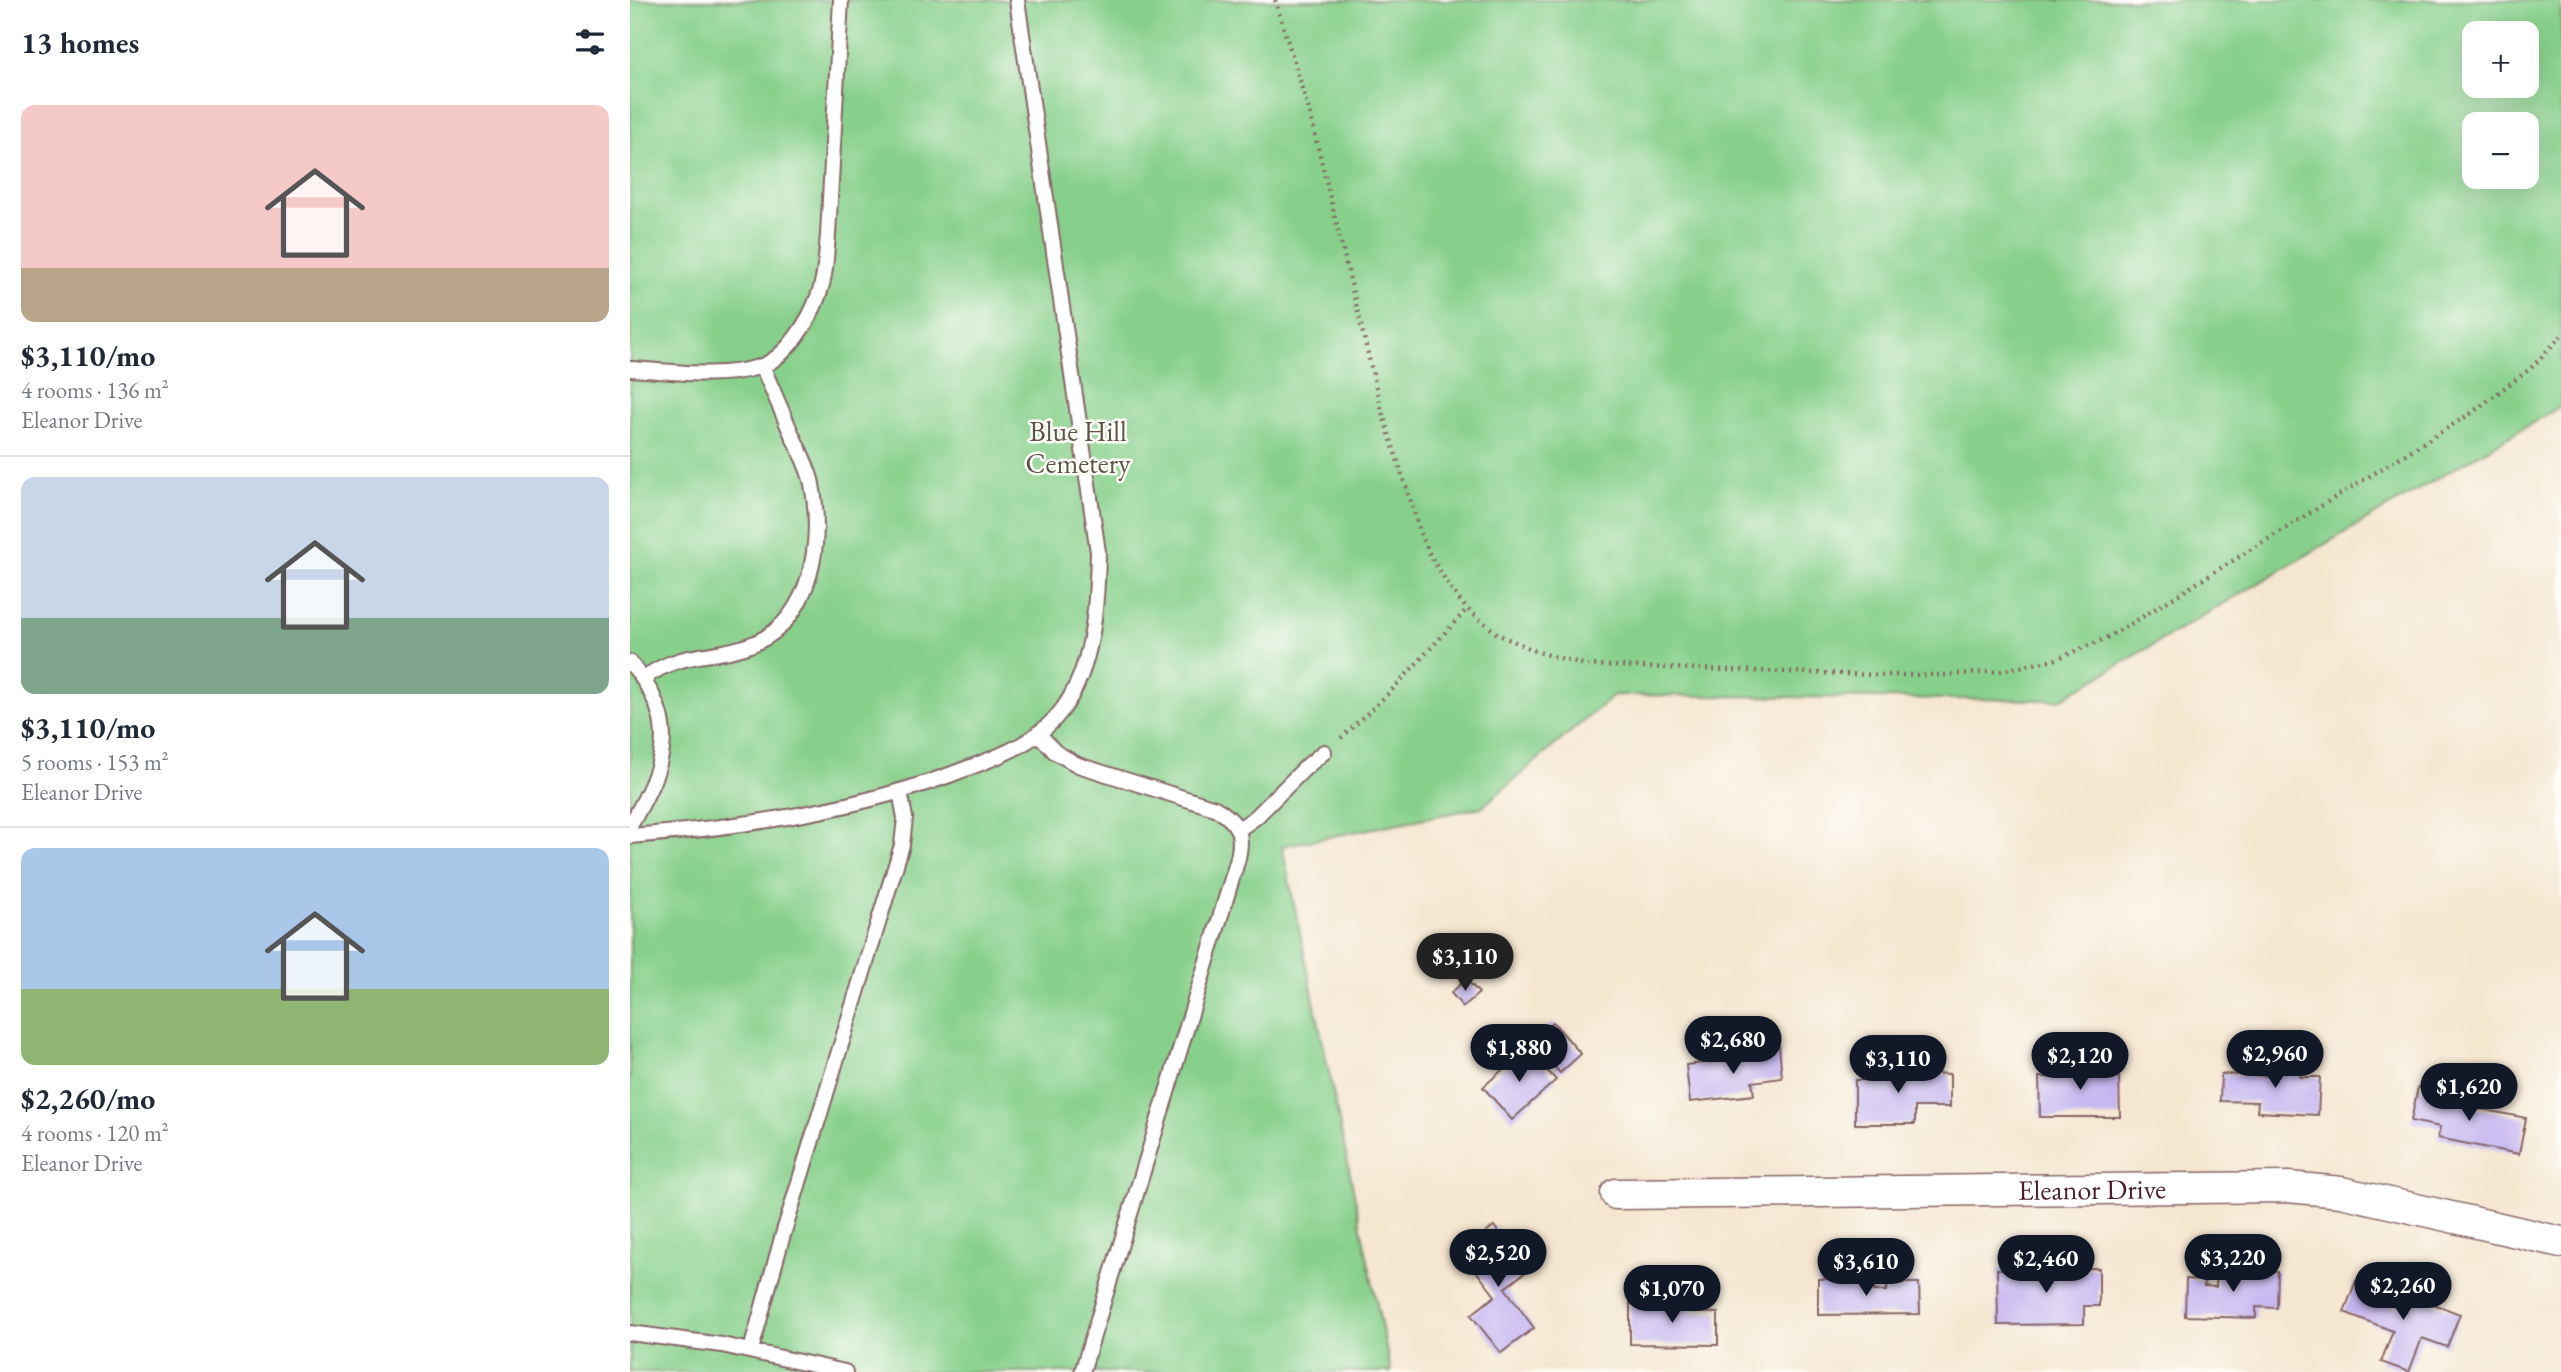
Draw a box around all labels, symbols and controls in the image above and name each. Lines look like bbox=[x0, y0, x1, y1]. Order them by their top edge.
map controls bbox=[2462, 21, 2539, 189]
button: + bbox=[2462, 21, 2539, 98]
text: 13 homes bbox=[21, 23, 139, 62]
icon: filters bbox=[571, 23, 609, 61]
button: − bbox=[2462, 112, 2539, 189]
icon: home bbox=[252, 150, 378, 276]
text: $3,110/mo bbox=[21, 336, 155, 375]
text: 4 rooms · 136 m² bbox=[21, 375, 169, 405]
text: Eleanor Drive bbox=[21, 405, 143, 435]
park label: Blue Hill Cemetery bbox=[1026, 413, 1131, 481]
icon: home bbox=[252, 522, 378, 648]
text: $3,110/mo bbox=[21, 708, 155, 747]
text: 5 rooms · 153 m² bbox=[21, 747, 169, 777]
text: Eleanor Drive bbox=[21, 777, 143, 807]
icon: home bbox=[252, 893, 378, 1019]
pin: $3,110 bbox=[1408, 934, 1522, 993]
text: $3,110 bbox=[1433, 941, 1497, 971]
pin: $2,680 bbox=[1676, 1016, 1790, 1076]
pin: $1,880 bbox=[1462, 1024, 1576, 1084]
text: $2,680 bbox=[1701, 1024, 1765, 1054]
pin: $2,960 bbox=[2218, 1030, 2332, 1090]
text: $1,880 bbox=[1487, 1032, 1551, 1062]
pin: $2,120 bbox=[2023, 1032, 2137, 1092]
pin: $3,110 bbox=[1841, 1036, 1955, 1095]
text: $2,960 bbox=[2243, 1038, 2307, 1068]
text: $2,120 bbox=[2048, 1040, 2112, 1070]
text: $3,110 bbox=[1866, 1043, 1930, 1073]
pin: $1,620 bbox=[2412, 1064, 2526, 1123]
text: $1,620 bbox=[2437, 1071, 2501, 1101]
text: $2,260/mo bbox=[21, 1079, 155, 1118]
text: 4 rooms · 120 m² bbox=[21, 1118, 169, 1148]
text: Eleanor Drive bbox=[21, 1148, 143, 1178]
street label: Eleanor Drive bbox=[2018, 1170, 2166, 1208]
pin: $2,520 bbox=[1441, 1230, 1555, 1289]
pin: $3,220 bbox=[2176, 1234, 2290, 1294]
pin: $2,460 bbox=[1989, 1236, 2103, 1295]
text: $2,520 bbox=[1466, 1237, 1530, 1267]
pin: $3,610 bbox=[1809, 1238, 1923, 1298]
text: $3,220 bbox=[2201, 1242, 2265, 1272]
text: $2,460 bbox=[2014, 1243, 2078, 1273]
text: $3,610 bbox=[1834, 1246, 1898, 1276]
pin: $2,260 bbox=[2346, 1262, 2460, 1322]
pin: $1,070 bbox=[1615, 1266, 1729, 1325]
text: $2,260 bbox=[2371, 1270, 2435, 1300]
text: $1,070 bbox=[1640, 1273, 1704, 1303]

